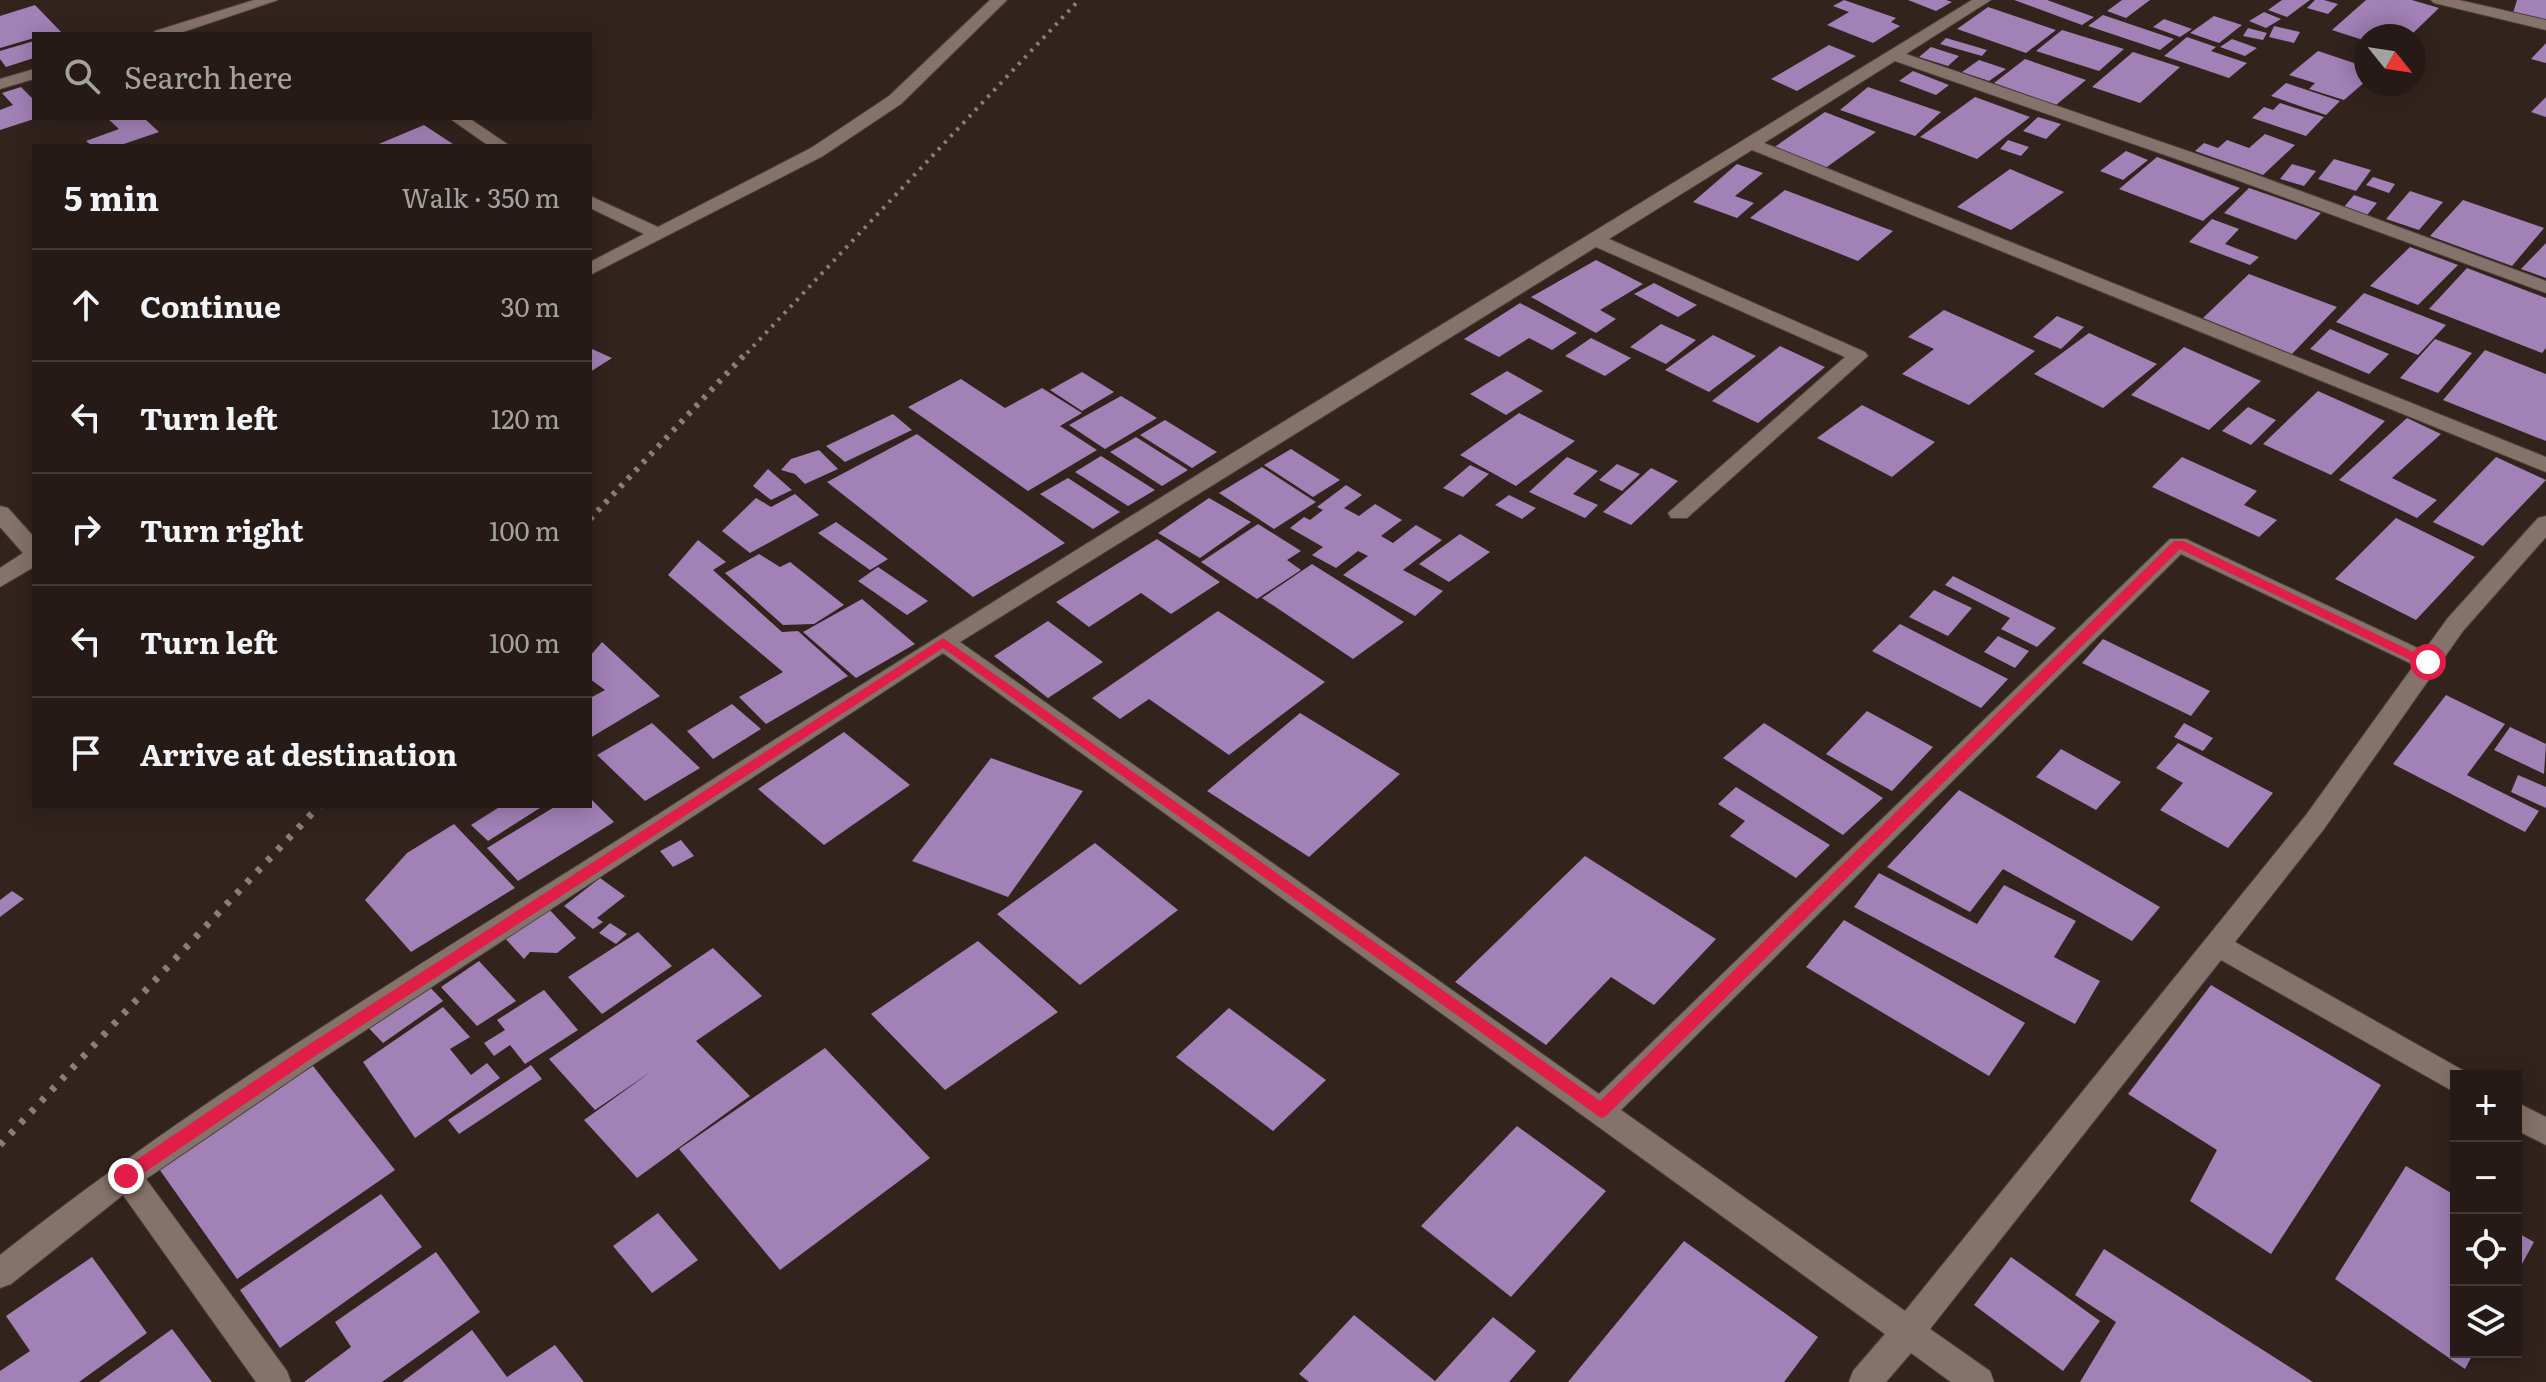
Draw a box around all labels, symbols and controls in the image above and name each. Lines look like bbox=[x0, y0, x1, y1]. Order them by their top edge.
north arrow bbox=[2354, 24, 2426, 96]
search box bbox=[32, 32, 592, 120]
icon: search bbox=[60, 54, 104, 98]
text: Search here bbox=[124, 54, 292, 98]
text: 5 min bbox=[64, 171, 159, 221]
text: Walk · 350 m bbox=[402, 177, 560, 216]
icon: ahead bbox=[64, 283, 108, 327]
text: Continue bbox=[140, 283, 281, 327]
text: 30 m bbox=[500, 286, 560, 325]
icon: left bbox=[64, 395, 108, 439]
text: Turn left bbox=[140, 395, 278, 439]
text: 120 m bbox=[491, 398, 560, 437]
icon: right bbox=[64, 507, 108, 551]
text: Turn right bbox=[140, 507, 304, 551]
text: 100 m bbox=[489, 510, 560, 549]
icon: left bbox=[64, 619, 108, 663]
text: Turn left bbox=[140, 619, 278, 663]
text: 100 m bbox=[489, 622, 560, 661]
route start bbox=[2410, 644, 2446, 680]
icon: arrive bbox=[64, 731, 108, 775]
text: Arrive at destination bbox=[140, 731, 457, 775]
map controls bbox=[2450, 1070, 2522, 1358]
button: + bbox=[2450, 1070, 2522, 1142]
button: − bbox=[2450, 1142, 2522, 1214]
route end bbox=[108, 1158, 144, 1194]
button: locate bbox=[2450, 1214, 2522, 1286]
button: layers bbox=[2450, 1286, 2522, 1358]

